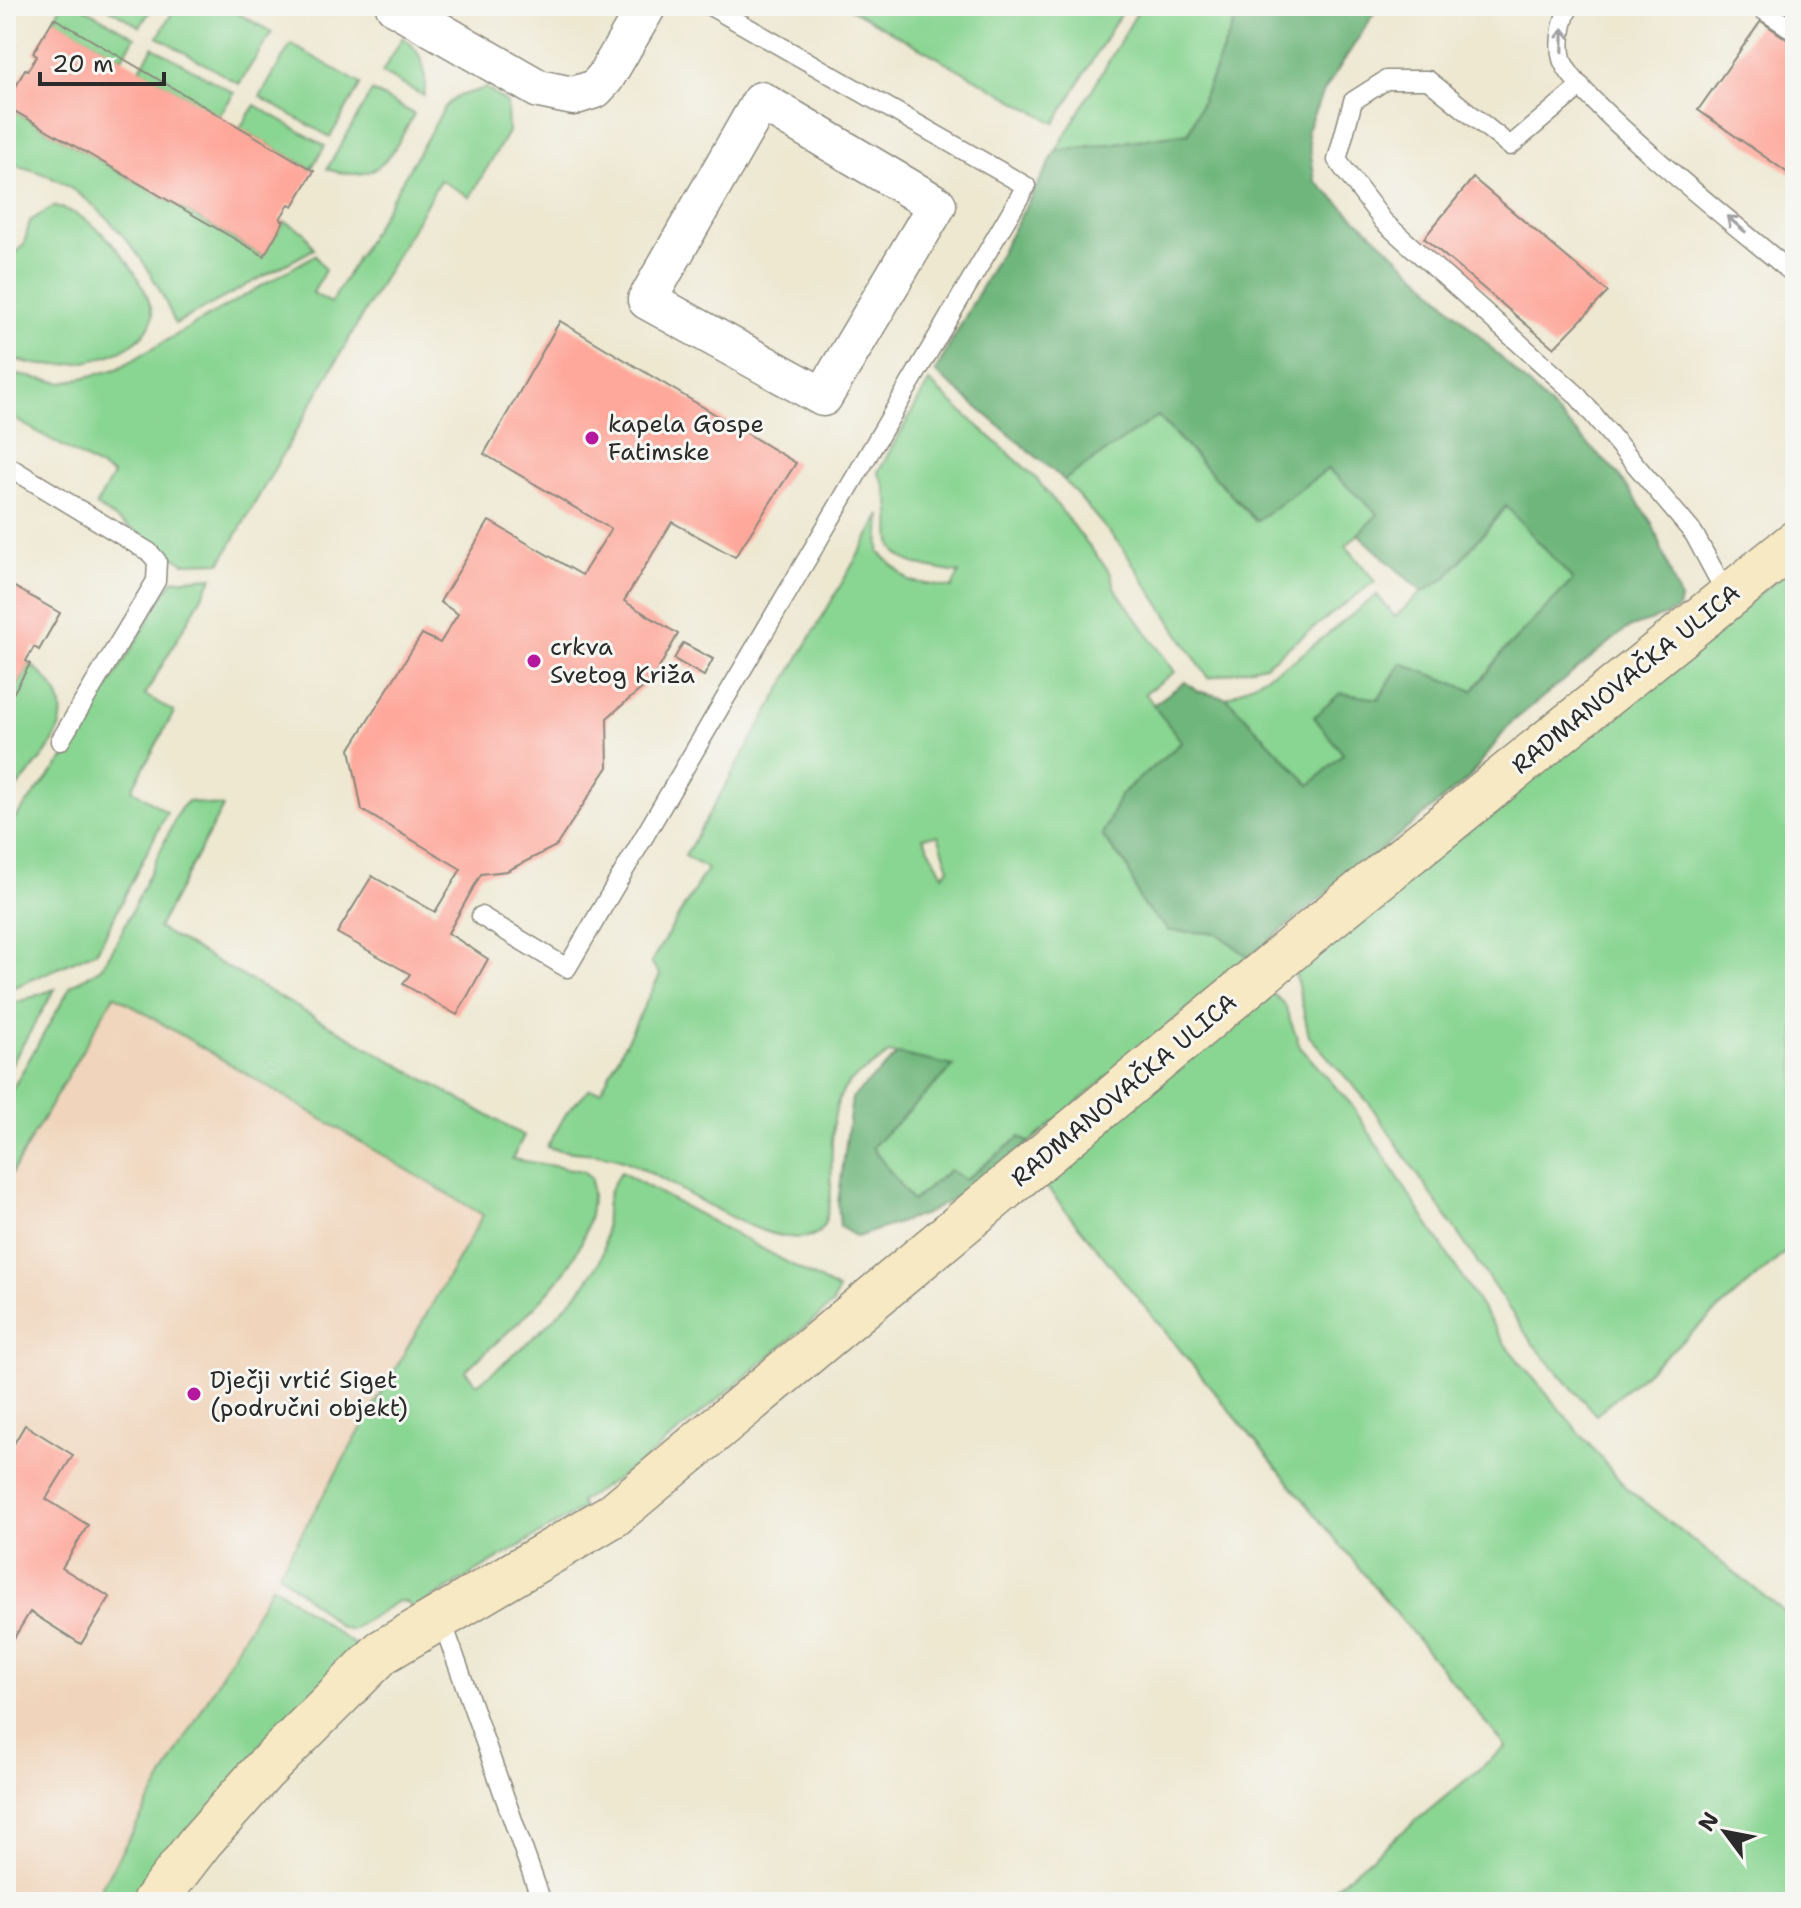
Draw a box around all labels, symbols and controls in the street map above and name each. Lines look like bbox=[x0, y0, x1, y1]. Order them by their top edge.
one-way arrow bbox=[1555, 27, 1570, 54]
scale bar bbox=[40, 36, 164, 86]
text: 20 m bbox=[52, 48, 114, 80]
one-way arrow bbox=[1726, 215, 1746, 233]
place label: kapela Gospe Fatimske bbox=[608, 408, 764, 468]
marker: kapela Gospe Fatimske bbox=[583, 429, 601, 447]
street label: RADMANOVAČKA ULICA bbox=[1505, 577, 1747, 781]
place label: crkva Svetog Križa bbox=[550, 631, 695, 691]
marker: crkva Svetog Križa bbox=[525, 652, 543, 670]
street label: RADMANOVAČKA ULICA bbox=[1004, 986, 1244, 1194]
place label: Dječji vrtić Siget (područni objekt) bbox=[210, 1364, 408, 1424]
marker: Dječji vrtić Siget (područni objekt) bbox=[185, 1385, 203, 1403]
north arrow bbox=[1685, 1792, 1765, 1872]
text: N bbox=[1692, 1807, 1725, 1837]

